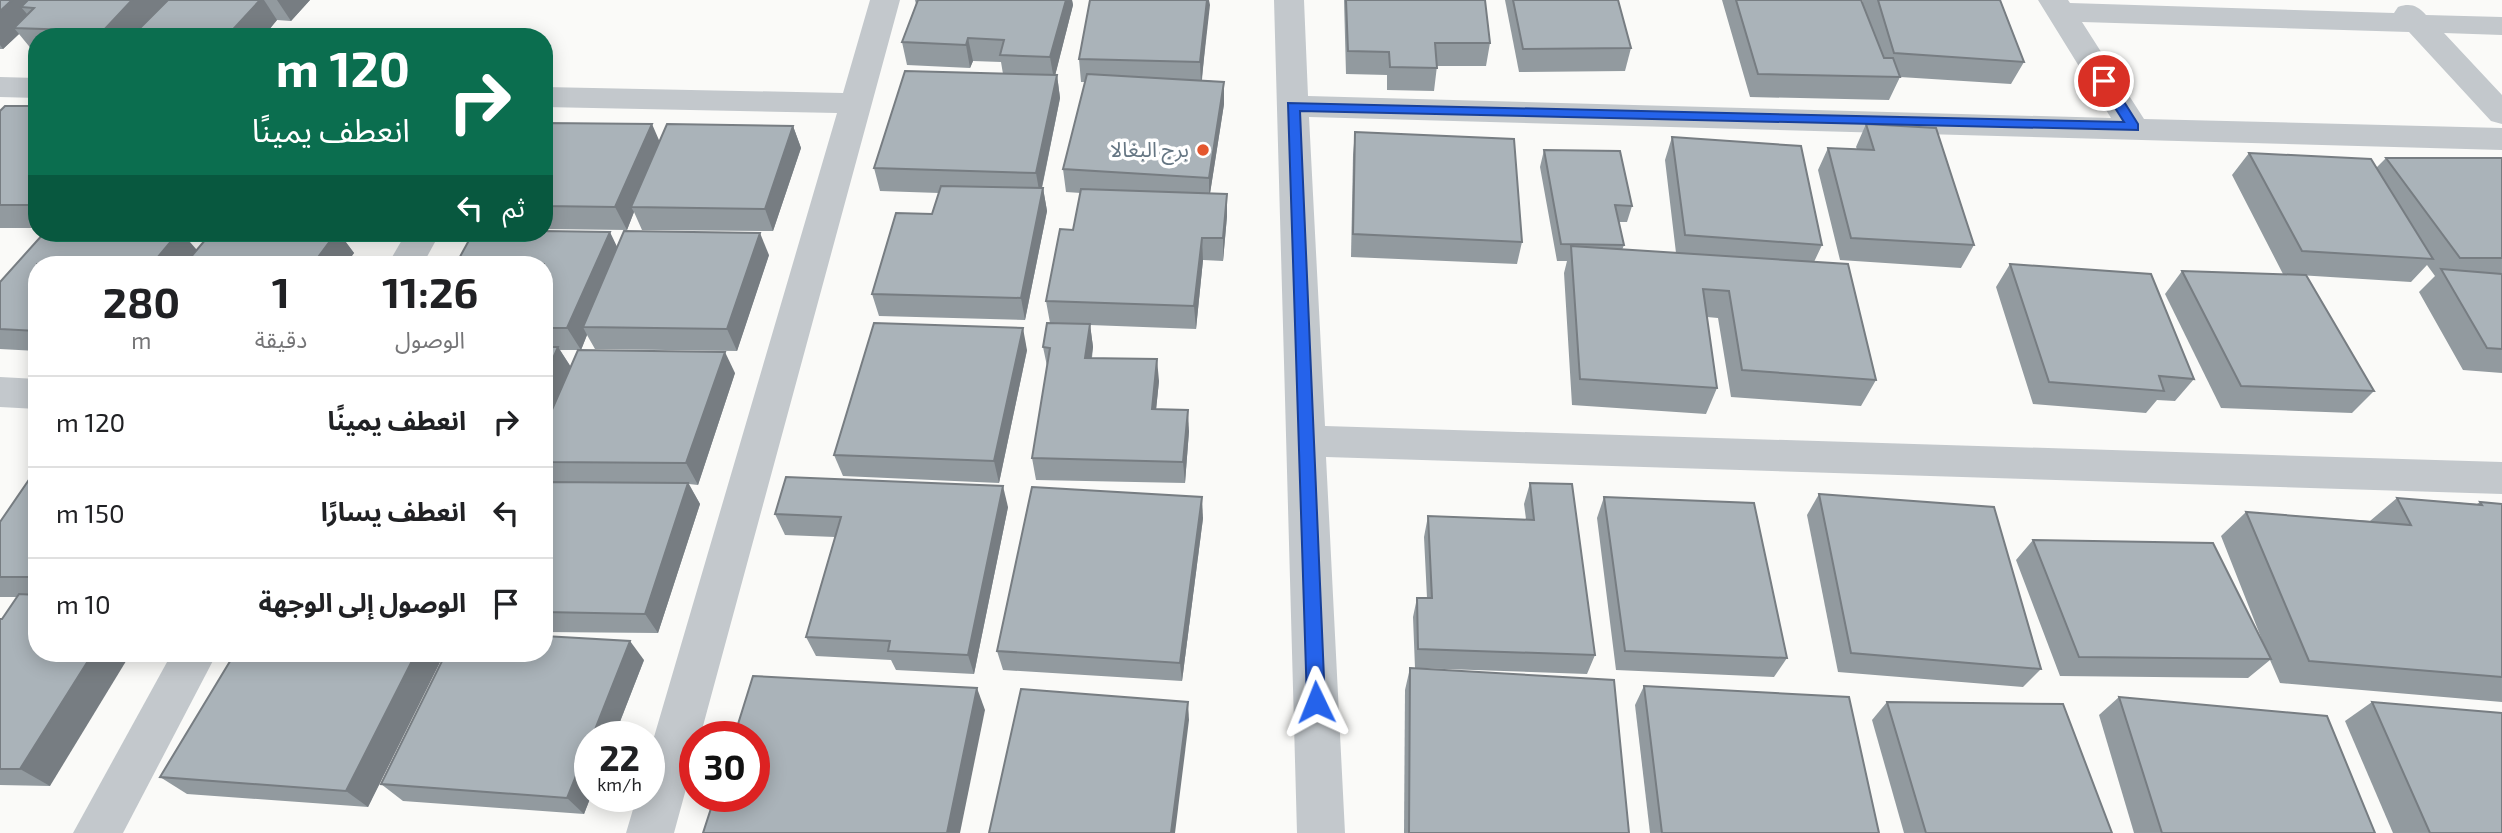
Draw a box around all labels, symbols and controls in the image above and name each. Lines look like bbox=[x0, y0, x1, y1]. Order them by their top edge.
text: 120 m bbox=[276, 38, 410, 97]
pin bbox=[2074, 51, 2134, 111]
icon: right bbox=[434, 56, 525, 147]
icon: arrive bbox=[2085, 62, 2123, 100]
text: انعطف يمينًا bbox=[252, 110, 410, 148]
place label: برج البغالا bbox=[1110, 136, 1189, 165]
marker: برج البغالا bbox=[1195, 142, 1211, 158]
icon: left bbox=[451, 189, 489, 227]
text: ثم bbox=[503, 191, 525, 222]
text: 1 bbox=[272, 266, 290, 316]
text: 11:26 bbox=[382, 266, 478, 316]
text: 280 bbox=[103, 276, 180, 326]
text: دقيقة bbox=[255, 325, 307, 353]
text: الوصول bbox=[395, 325, 465, 353]
text: m bbox=[131, 326, 151, 354]
icon: right bbox=[487, 403, 525, 441]
text: انعطف يمينًا bbox=[327, 404, 466, 435]
text: 120 m bbox=[56, 406, 125, 437]
icon: left bbox=[487, 494, 525, 532]
text: انعطف يسارًا bbox=[321, 495, 466, 526]
text: 150 m bbox=[56, 497, 125, 528]
icon: arrive bbox=[487, 585, 525, 623]
text: الوصول إلى الوجهة bbox=[258, 586, 466, 617]
text: 10 m bbox=[56, 588, 111, 619]
position arrow bbox=[1279, 665, 1353, 739]
speed limit sign: 30 bbox=[679, 721, 770, 812]
text: 22 bbox=[599, 736, 640, 778]
text: km/h bbox=[597, 773, 642, 795]

